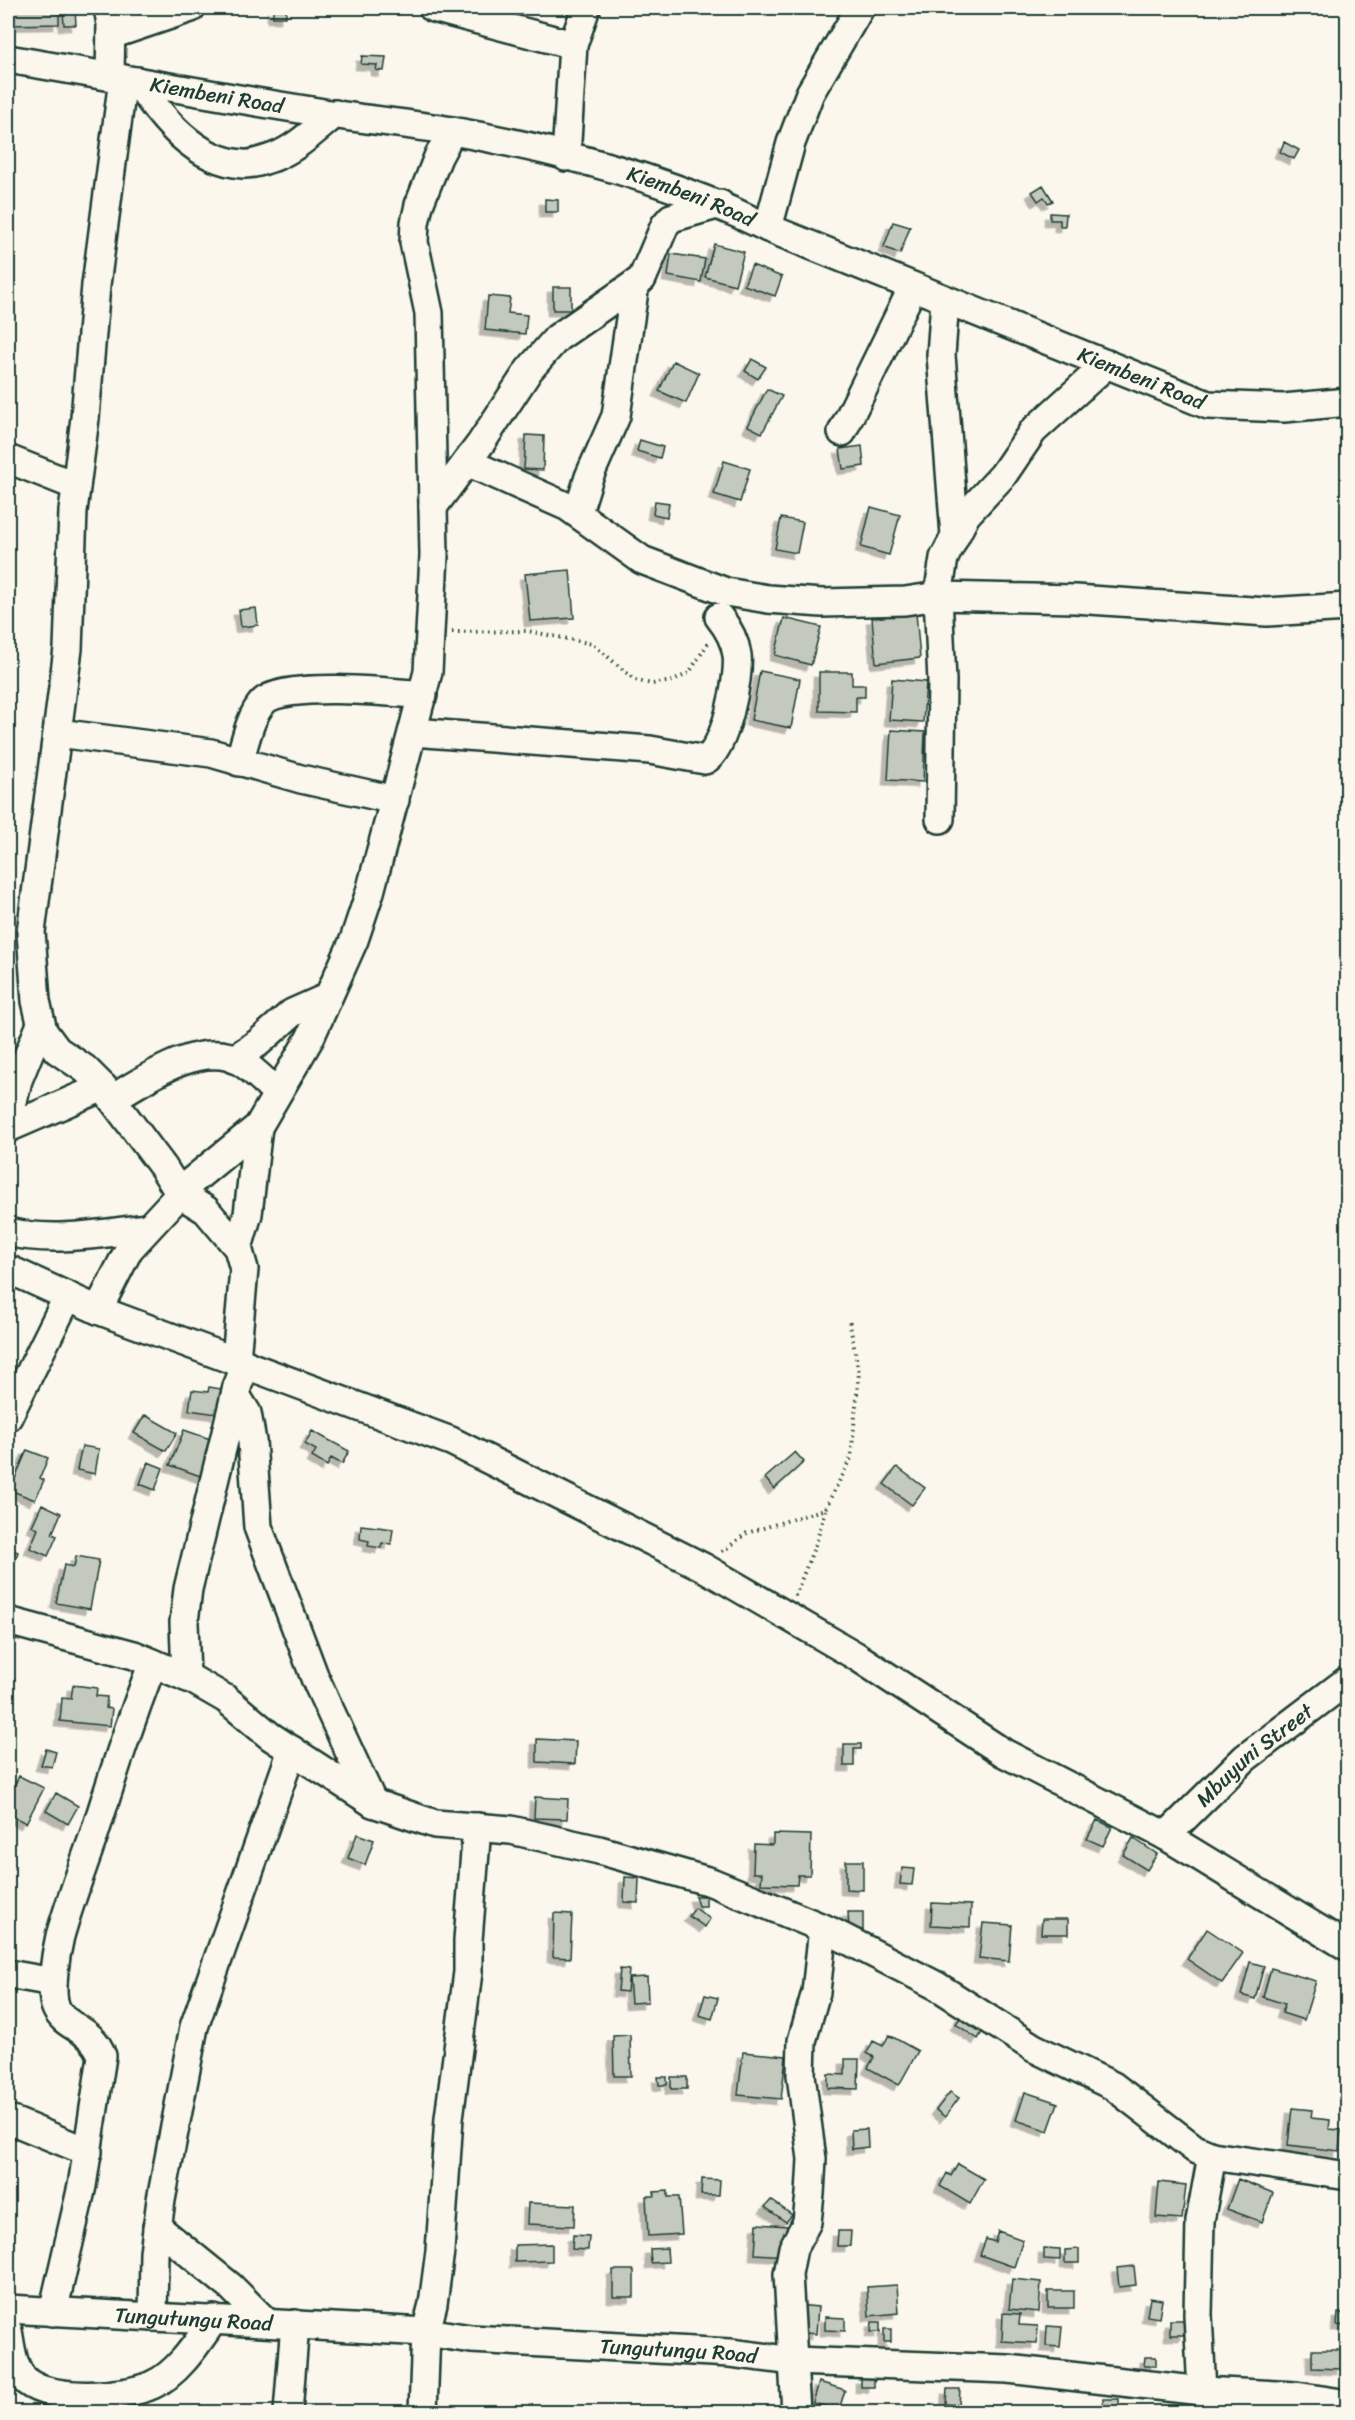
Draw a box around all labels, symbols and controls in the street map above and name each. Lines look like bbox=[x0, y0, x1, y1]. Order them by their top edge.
street label: Kiembeni Road bbox=[147, 65, 288, 125]
street label: Kiembeni Road bbox=[622, 155, 763, 239]
street label: Kiembeni Road bbox=[1072, 335, 1213, 422]
street label: Mbuyuni Street bbox=[1186, 1692, 1323, 1816]
street label: Tungutungu Road bbox=[114, 2296, 275, 2343]
street label: Tungutungu Road bbox=[599, 2327, 761, 2375]

